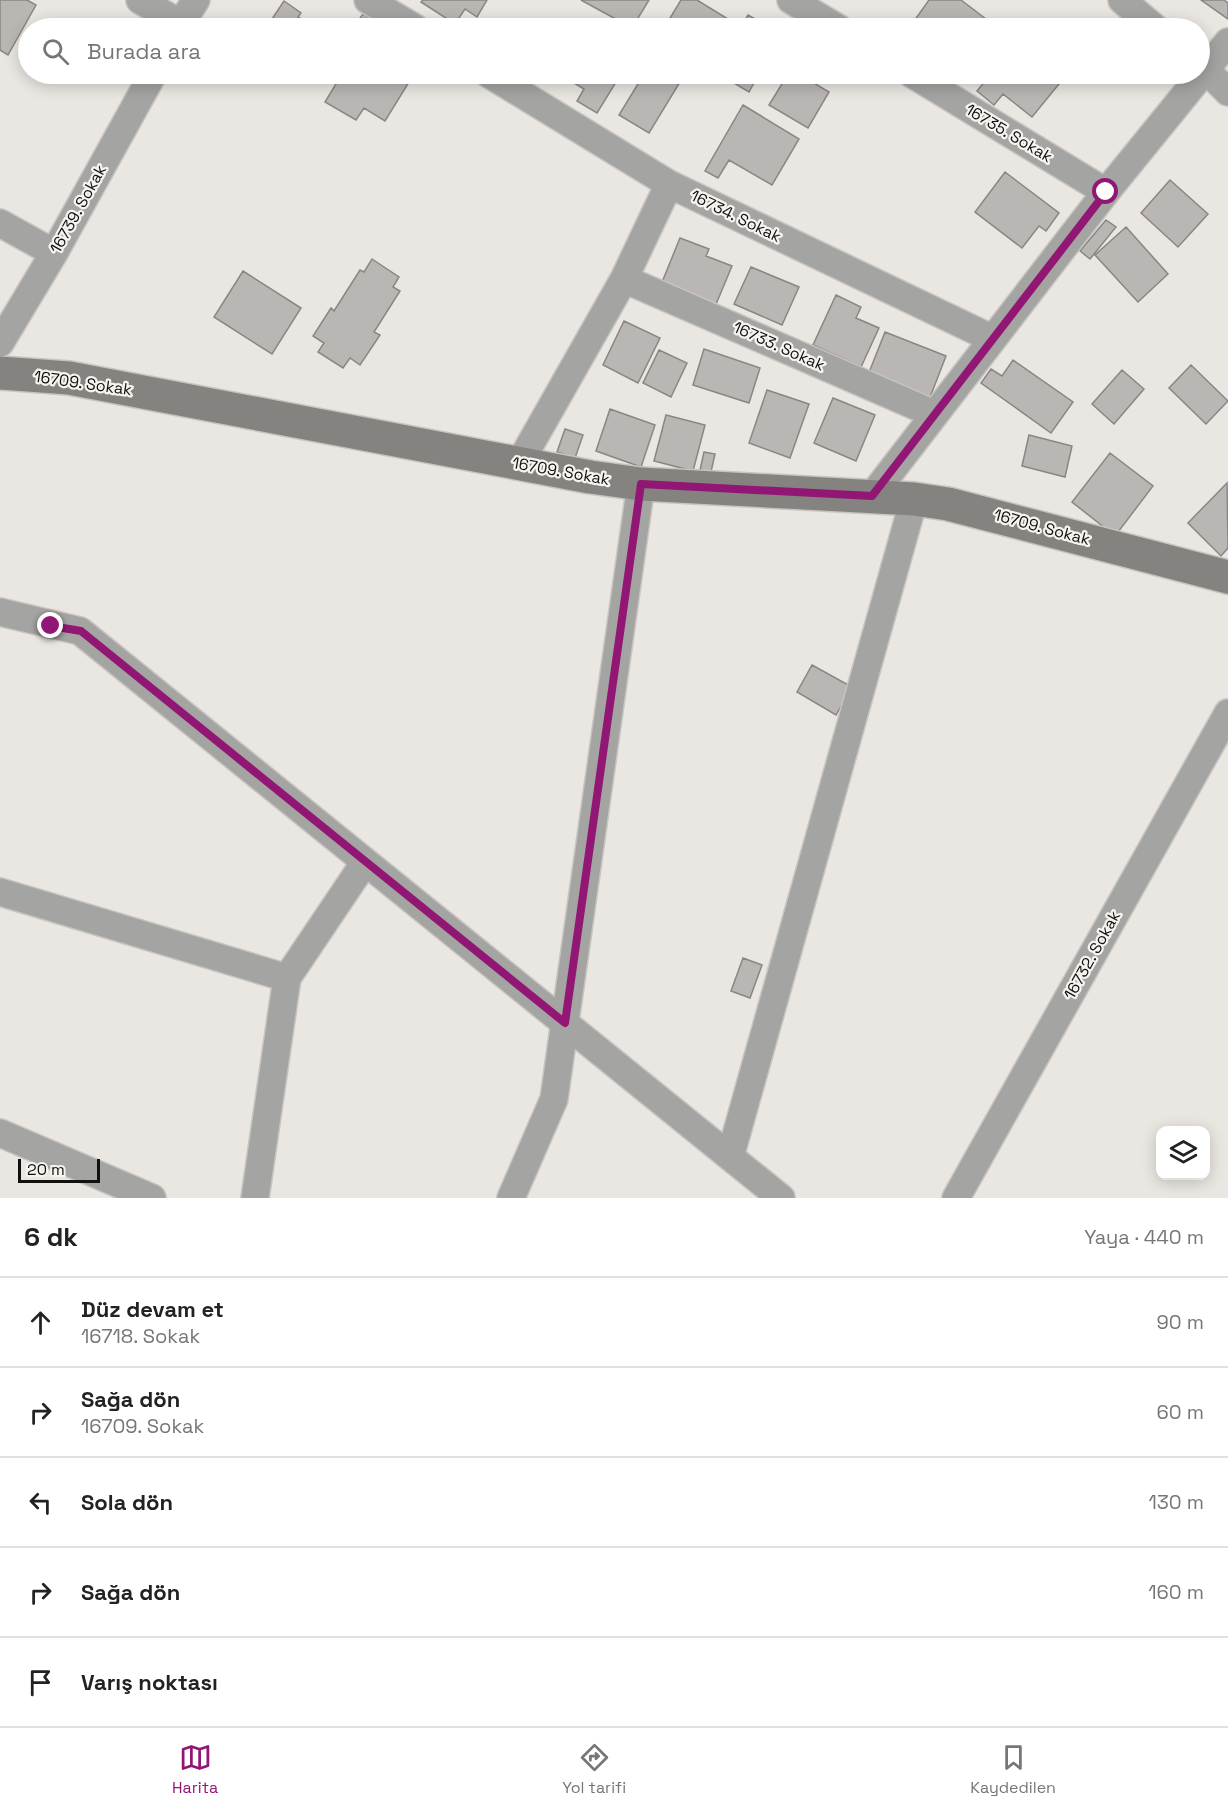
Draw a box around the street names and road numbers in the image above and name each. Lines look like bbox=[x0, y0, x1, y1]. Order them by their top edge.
street label: 16735. Sokak bbox=[962, 99, 1057, 167]
street label: 16739. Sokak bbox=[45, 161, 111, 257]
street label: 16734. Sokak bbox=[687, 185, 785, 247]
street label: 16733. Sokak bbox=[730, 316, 828, 376]
street label: 16709. Sokak bbox=[33, 366, 134, 400]
street label: 16709. Sokak bbox=[511, 452, 612, 490]
street label: 16709. Sokak bbox=[992, 504, 1093, 550]
street label: 16732. Sokak bbox=[1059, 907, 1125, 1003]

